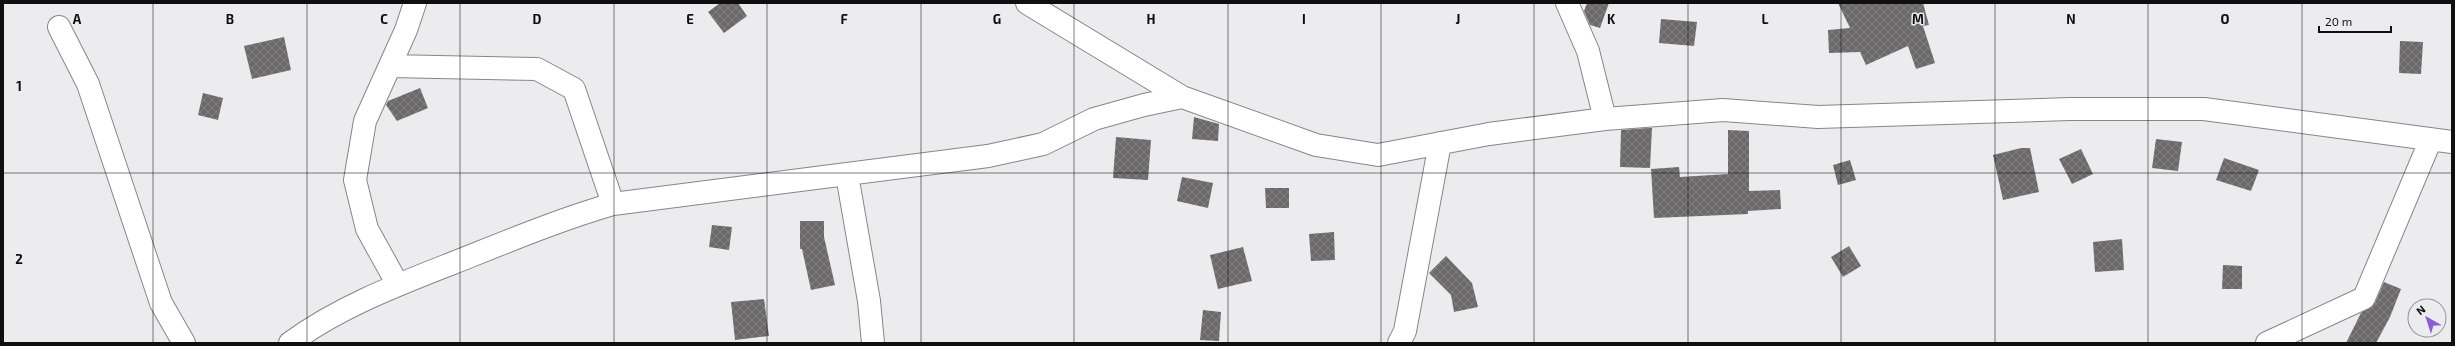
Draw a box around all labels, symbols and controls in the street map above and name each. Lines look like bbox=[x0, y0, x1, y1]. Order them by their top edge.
scale bar bbox=[2319, 8, 2391, 34]
text: A bbox=[73, 11, 82, 27]
text: B bbox=[226, 11, 234, 27]
text: C bbox=[380, 11, 388, 27]
text: D bbox=[533, 11, 542, 27]
text: E bbox=[686, 11, 694, 27]
text: F bbox=[840, 11, 848, 27]
text: G bbox=[993, 11, 1001, 27]
text: H bbox=[1147, 11, 1156, 27]
text: I bbox=[1302, 11, 1306, 27]
text: J bbox=[1456, 11, 1460, 27]
text: K bbox=[1607, 11, 1616, 27]
text: L bbox=[1762, 11, 1769, 27]
text: M bbox=[1912, 11, 1924, 27]
text: N bbox=[2066, 11, 2076, 27]
text: O bbox=[2221, 11, 2230, 27]
text: 20 m bbox=[2325, 14, 2352, 28]
text: 1 bbox=[16, 78, 22, 94]
text: 2 bbox=[15, 251, 23, 267]
north arrow bbox=[2407, 298, 2447, 338]
text: N bbox=[2413, 302, 2428, 317]

